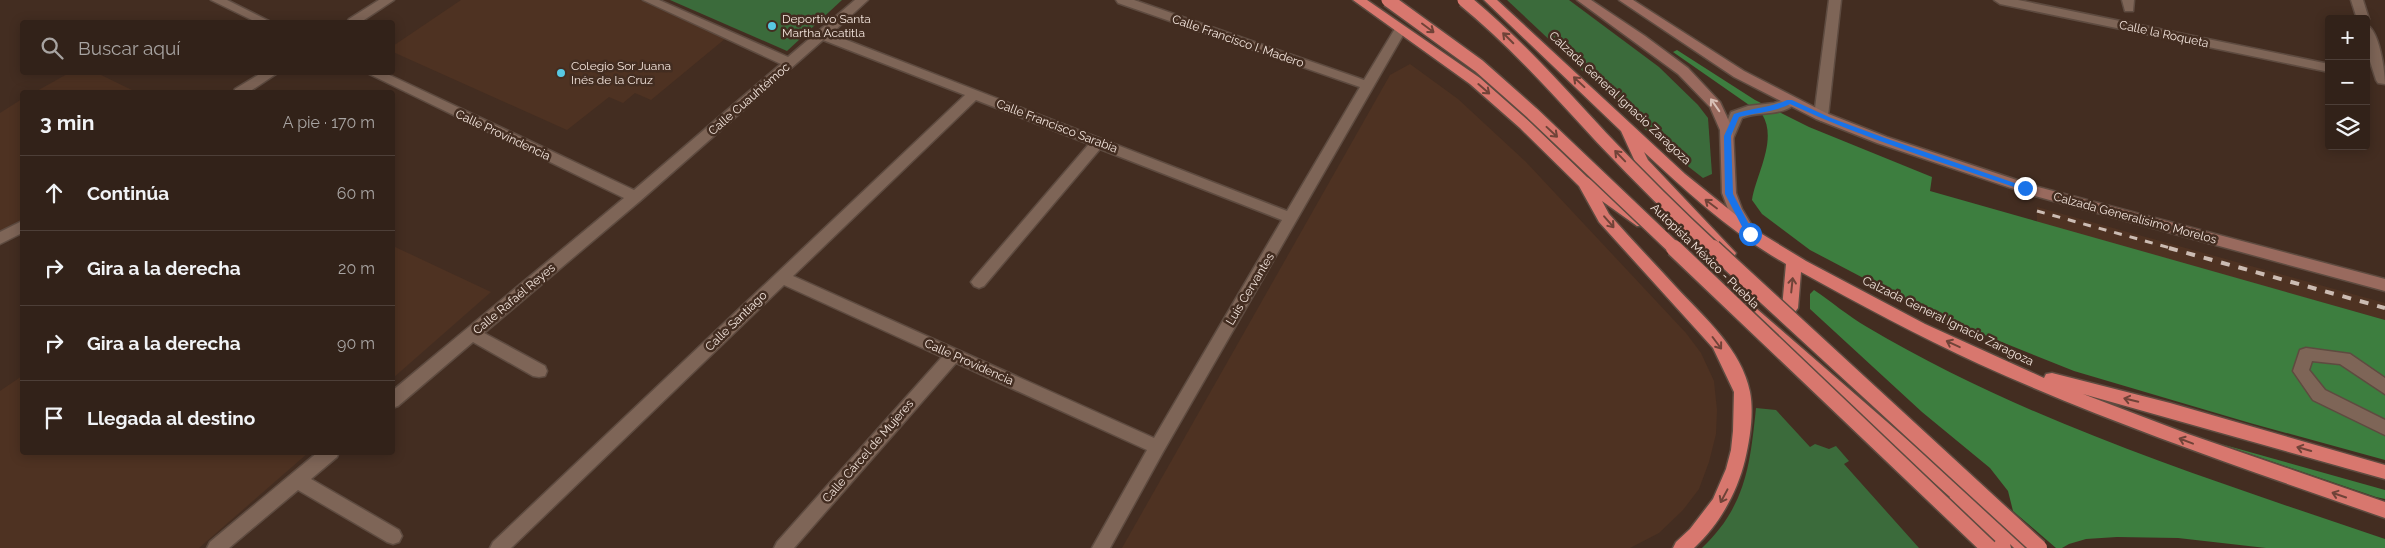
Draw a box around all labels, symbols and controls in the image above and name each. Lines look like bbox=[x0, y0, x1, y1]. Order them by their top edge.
place label: Deportivo Santa Martha Acatitla bbox=[782, 12, 871, 40]
street label: Calle Francisco I. Madero bbox=[1170, 12, 1306, 70]
map controls bbox=[2325, 15, 2370, 150]
button: + bbox=[2325, 15, 2370, 60]
street label: Calle la Roqueta bbox=[2118, 18, 2210, 50]
search box bbox=[20, 20, 395, 75]
marker: Deportivo Santa Martha Acatitla bbox=[766, 20, 778, 32]
one-way arrow bbox=[1421, 23, 1435, 33]
street label: Calzada General Ignacio Zaragoza bbox=[1546, 28, 1694, 168]
one-way arrow bbox=[1502, 32, 1514, 44]
icon: search bbox=[38, 34, 66, 62]
text: Buscar aquí bbox=[78, 37, 180, 59]
place label: Colegio Sor Juana Inés de la Cruz bbox=[571, 59, 671, 87]
street label: Calle Cuauhtémoc bbox=[706, 60, 793, 138]
button: − bbox=[2325, 60, 2370, 105]
marker: Colegio Sor Juana Inés de la Cruz bbox=[555, 67, 567, 79]
one-way arrow bbox=[1573, 76, 1585, 88]
one-way arrow bbox=[1478, 84, 1491, 95]
street label: Calle Francisco Sarabia bbox=[994, 96, 1120, 156]
one-way arrow bbox=[1710, 98, 1720, 112]
button: layers bbox=[2325, 105, 2370, 150]
street label: Calle Provindencia bbox=[453, 107, 553, 163]
text: 3 min bbox=[40, 110, 94, 135]
text: A pie · 170 m bbox=[283, 113, 375, 132]
one-way arrow bbox=[1546, 126, 1559, 138]
one-way arrow bbox=[1614, 150, 1626, 162]
route end bbox=[2014, 177, 2037, 200]
icon: ahead bbox=[40, 179, 68, 207]
text: Continúa bbox=[87, 182, 169, 204]
text: 60 m bbox=[337, 184, 375, 203]
street label: Calzada Generalísimo Morelos bbox=[2052, 189, 2218, 247]
one-way arrow bbox=[1704, 199, 1718, 209]
street label: Autopista México - Puebla bbox=[1648, 201, 1762, 311]
one-way arrow bbox=[1603, 216, 1614, 229]
route start bbox=[1739, 223, 1762, 246]
street label: Luis Cervantes bbox=[1223, 250, 1277, 328]
icon: right bbox=[40, 254, 68, 282]
text: Gira a la derecha bbox=[87, 257, 241, 279]
text: 20 m bbox=[338, 259, 375, 278]
street label: Calle Rafaél Reyes bbox=[470, 260, 558, 337]
street label: Calzada General Ignacio Zaragoza bbox=[1860, 273, 2036, 369]
one-way arrow bbox=[1787, 277, 1797, 293]
street label: Calle Santiago bbox=[702, 288, 770, 354]
icon: right bbox=[40, 329, 68, 357]
text: Gira a la derecha bbox=[87, 332, 241, 354]
text: 90 m bbox=[337, 334, 375, 353]
street label: Calle Providencia bbox=[922, 336, 1016, 388]
one-way arrow bbox=[1712, 336, 1722, 350]
one-way arrow bbox=[1946, 339, 1961, 348]
one-way arrow bbox=[2124, 395, 2140, 404]
street label: Calle Cárcel de Mujeres bbox=[820, 397, 917, 505]
icon: arrive bbox=[40, 404, 68, 432]
text: Llegada al destino bbox=[87, 407, 255, 429]
one-way arrow bbox=[2178, 436, 2194, 445]
one-way arrow bbox=[2297, 444, 2313, 453]
one-way arrow bbox=[1719, 488, 1728, 503]
one-way arrow bbox=[2331, 489, 2347, 499]

